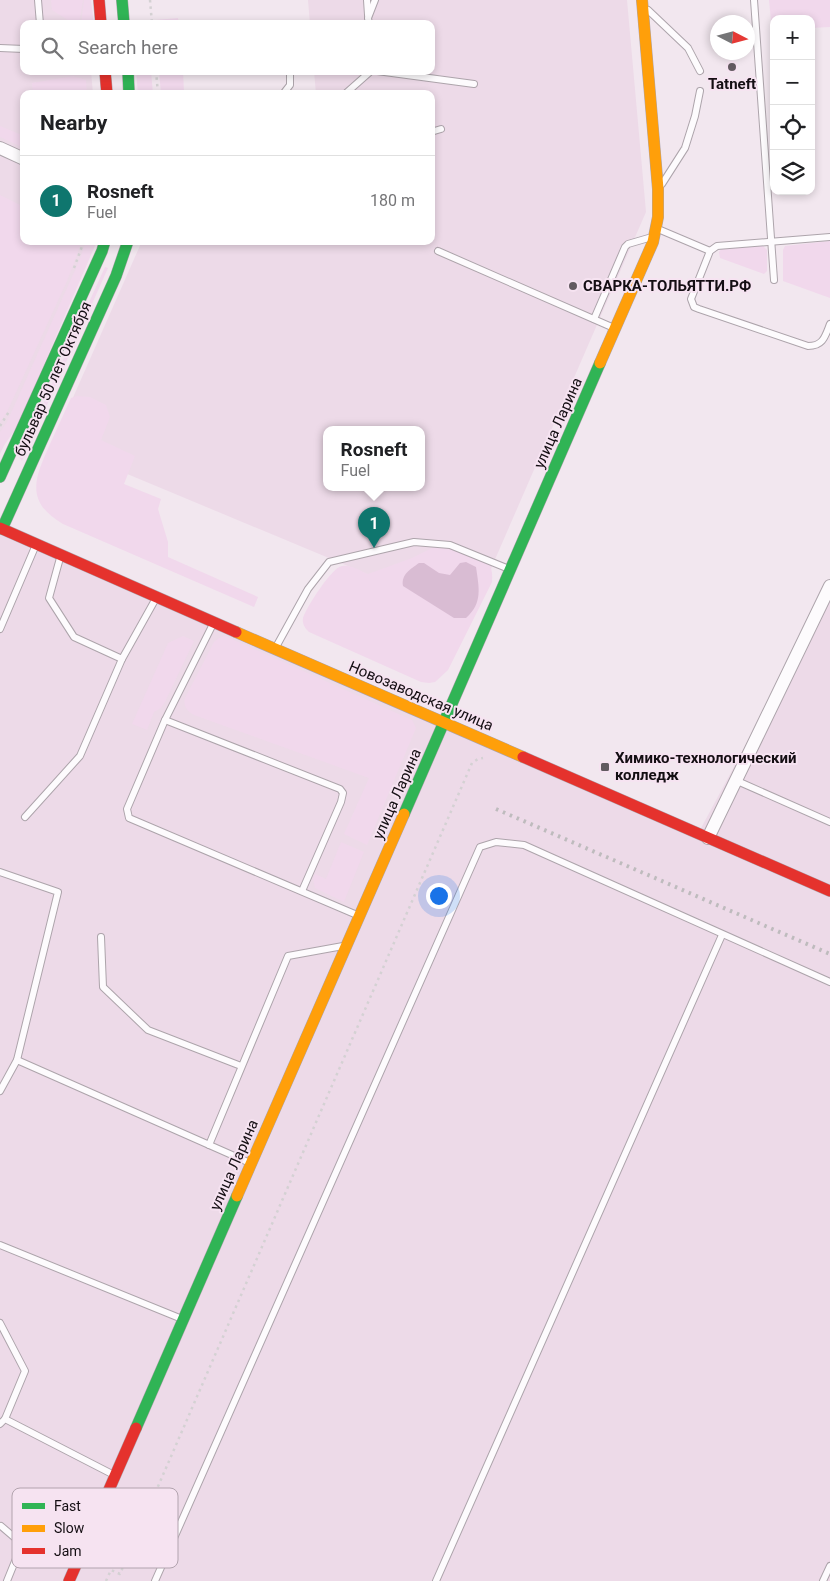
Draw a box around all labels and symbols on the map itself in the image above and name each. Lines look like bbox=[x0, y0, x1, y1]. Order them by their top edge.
north arrow bbox=[710, 15, 755, 60]
marker: Tatneft bbox=[726, 61, 738, 73]
place label: Tatneft bbox=[708, 75, 756, 93]
place label: СВАРКА-ТОЛЬЯТТИ.РФ bbox=[583, 277, 751, 295]
marker: СВАРКА-ТОЛЬЯТТИ.РФ bbox=[567, 280, 579, 292]
street label: бульвар 50 лет Октября bbox=[11, 299, 95, 459]
street label: улица Ларина bbox=[530, 375, 586, 471]
pin: 1 bbox=[358, 507, 390, 548]
street label: Новозаводская улица bbox=[346, 657, 496, 735]
street label: улица Ларина bbox=[369, 746, 425, 842]
place label: Химико-технологический колледж bbox=[615, 749, 797, 784]
marker: Химико-технологический колледж bbox=[599, 761, 611, 773]
your location bbox=[426, 883, 452, 909]
street label: улица Ларина bbox=[206, 1117, 262, 1213]
legend bbox=[12, 1488, 178, 1568]
text: Fast bbox=[54, 1498, 81, 1514]
text: Slow bbox=[54, 1520, 85, 1536]
text: Jam bbox=[54, 1543, 82, 1559]

